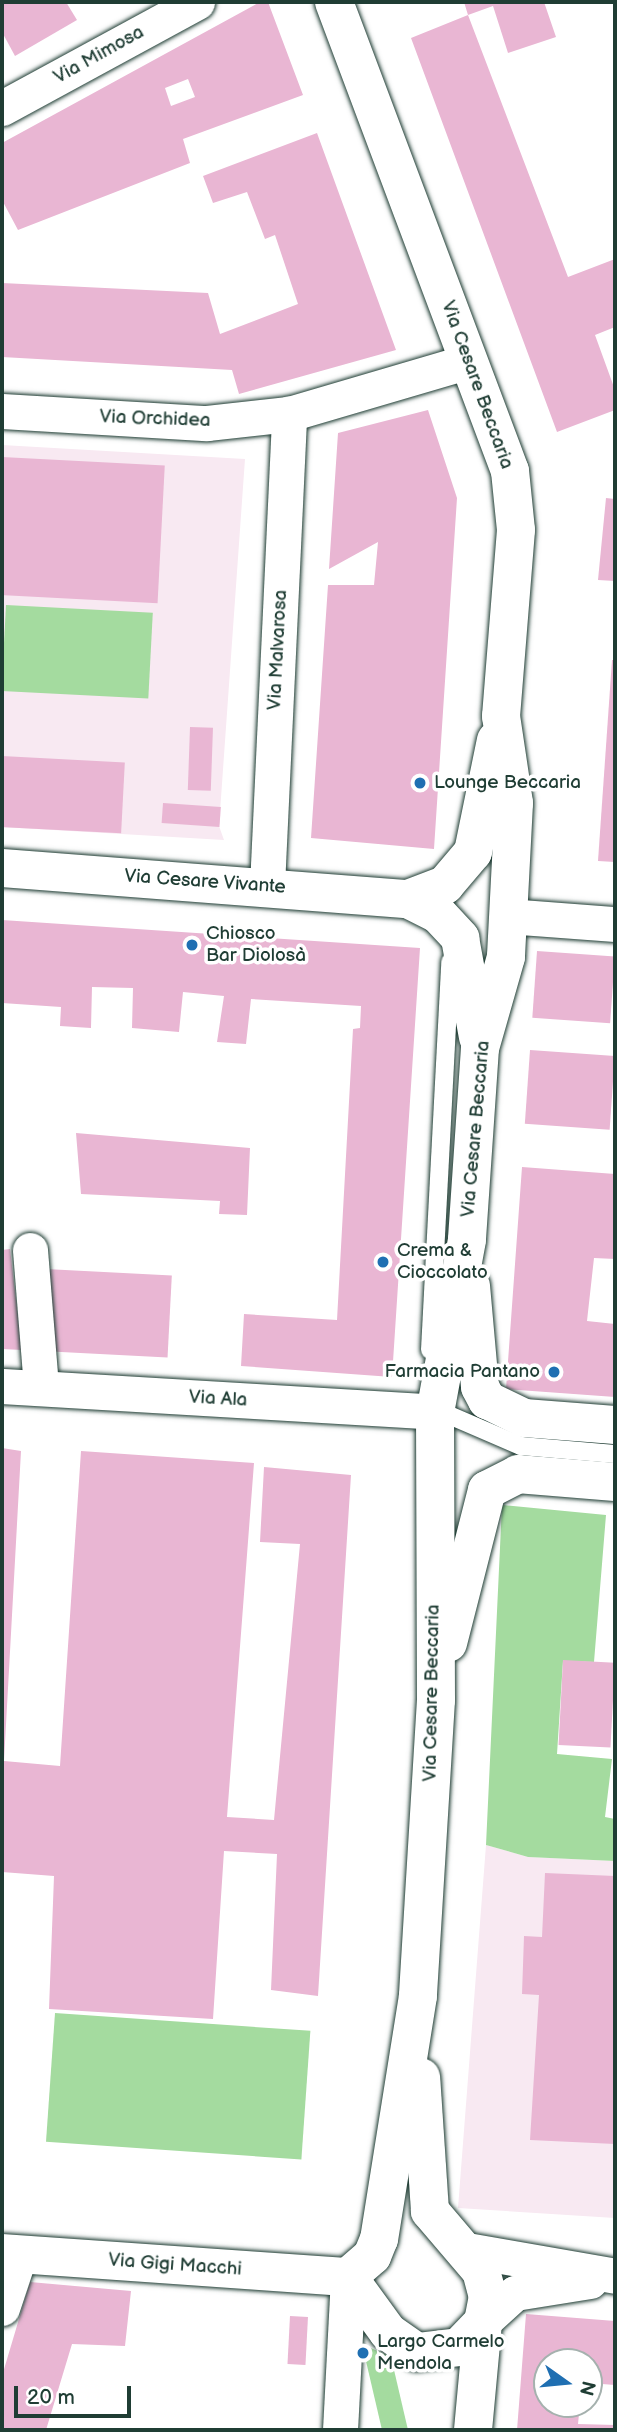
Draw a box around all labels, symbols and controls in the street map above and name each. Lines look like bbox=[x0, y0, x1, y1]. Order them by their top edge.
street label: Via Mimosa bbox=[50, 21, 148, 89]
street label: Via Cesare Beccaria bbox=[436, 298, 518, 472]
street label: Via Orchidea bbox=[99, 406, 211, 432]
street label: Via Malvarosa bbox=[263, 589, 293, 711]
place label: Lounge Beccaria bbox=[434, 772, 581, 794]
marker: Lounge Beccaria bbox=[412, 775, 428, 791]
street label: Via Cesare Vivante bbox=[123, 865, 287, 899]
place label: Chiosco Bar Diolosà bbox=[206, 923, 306, 967]
marker: Chiosco Bar Diolosà bbox=[184, 937, 200, 953]
street label: Via Cesare Beccaria bbox=[457, 1040, 495, 1218]
place label: Crema & Cioccolato bbox=[397, 1240, 488, 1284]
marker: Crema & Cioccolato bbox=[375, 1254, 391, 1270]
place label: Farmacia Pantano bbox=[385, 1361, 540, 1383]
marker: Farmacia Pantano bbox=[546, 1364, 562, 1380]
street label: Via Ala bbox=[188, 1386, 248, 1412]
street label: Via Cesare Beccaria bbox=[419, 1604, 445, 1782]
street label: Via Gigi Macchi bbox=[108, 2249, 242, 2281]
place label: Largo Carmelo Mendola bbox=[377, 2331, 505, 2375]
marker: Largo Carmelo Mendola bbox=[355, 2345, 371, 2361]
north arrow bbox=[533, 2348, 603, 2418]
scale bar bbox=[18, 2372, 135, 2416]
text: N bbox=[574, 2378, 600, 2398]
text: 20 m bbox=[27, 2385, 75, 2410]

